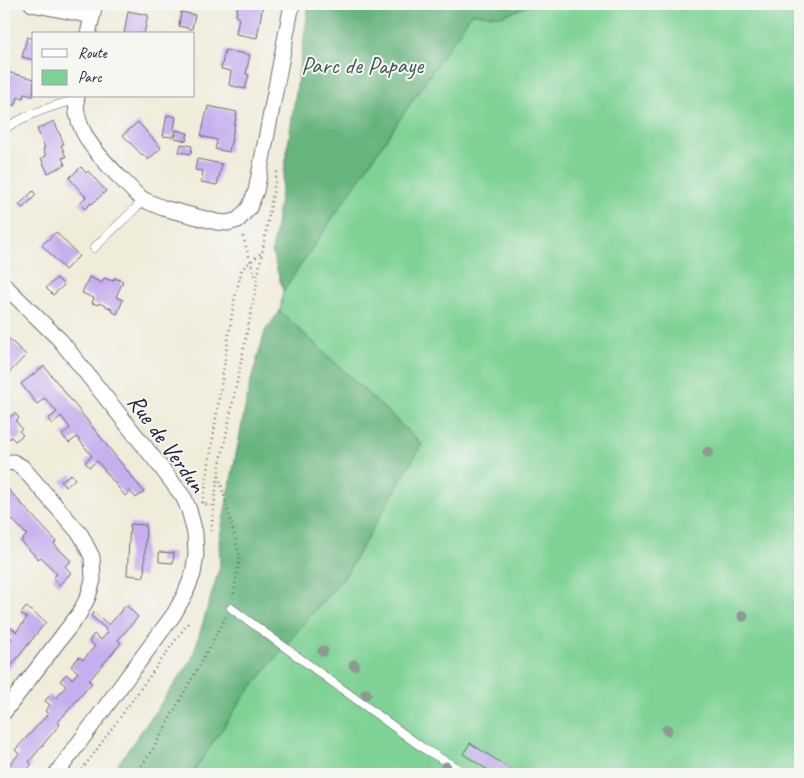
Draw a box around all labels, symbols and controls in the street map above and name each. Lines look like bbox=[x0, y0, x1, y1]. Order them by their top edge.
legend bbox=[32, 32, 195, 98]
text: Route bbox=[78, 44, 108, 63]
park label: Parc de Papaye bbox=[301, 50, 425, 80]
text: Parc bbox=[78, 68, 102, 87]
street label: Rue de Verdun bbox=[121, 388, 213, 499]

